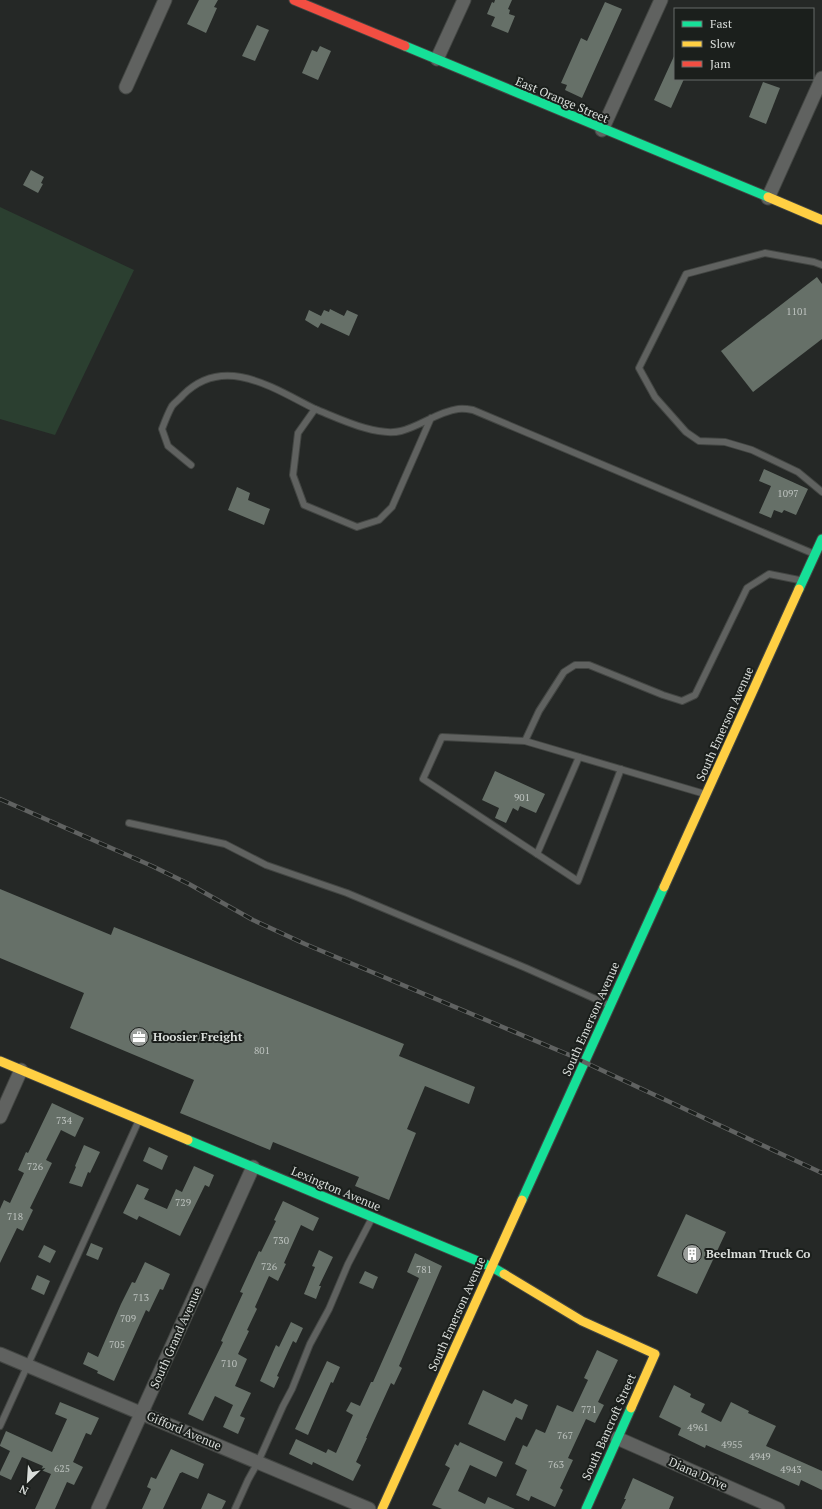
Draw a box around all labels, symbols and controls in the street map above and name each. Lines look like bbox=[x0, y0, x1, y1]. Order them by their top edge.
legend bbox=[674, 8, 814, 80]
text: Fast bbox=[710, 16, 733, 31]
text: Slow bbox=[710, 36, 736, 51]
text: Jam bbox=[710, 56, 731, 71]
street label: East Orange Street bbox=[513, 73, 611, 126]
house number: 1101 bbox=[786, 305, 808, 318]
house number: 1097 bbox=[777, 487, 799, 500]
street label: South Emerson Avenue bbox=[693, 664, 756, 783]
house number: 901 bbox=[514, 791, 530, 804]
street label: South Emerson Avenue bbox=[559, 959, 622, 1078]
office icon: Hoosier Freight bbox=[128, 1026, 150, 1048]
place label: Hoosier Freight bbox=[153, 1029, 243, 1044]
house number: 801 bbox=[254, 1044, 270, 1057]
house number: 734 bbox=[56, 1114, 73, 1127]
house number: 726 bbox=[27, 1160, 44, 1173]
street label: Lexington Avenue bbox=[289, 1163, 383, 1214]
house number: 729 bbox=[175, 1196, 191, 1209]
house number: 718 bbox=[7, 1210, 23, 1223]
house number: 730 bbox=[273, 1234, 289, 1247]
building icon: Beelman Truck Co bbox=[681, 1243, 703, 1265]
place label: Beelman Truck Co bbox=[706, 1246, 810, 1261]
street label: South Emerson Avenue bbox=[425, 1254, 488, 1373]
house number: 726 bbox=[261, 1260, 278, 1273]
house number: 781 bbox=[416, 1263, 432, 1276]
street label: South Grand Avenue bbox=[147, 1285, 205, 1391]
house number: 713 bbox=[133, 1291, 149, 1304]
house number: 709 bbox=[120, 1312, 136, 1325]
house number: 705 bbox=[109, 1338, 125, 1351]
house number: 710 bbox=[221, 1357, 237, 1370]
street label: South Bancroft Street bbox=[578, 1371, 639, 1482]
house number: 771 bbox=[581, 1403, 597, 1416]
street label: Gifford Avenue bbox=[145, 1408, 224, 1453]
house number: 4961 bbox=[687, 1421, 709, 1434]
house number: 767 bbox=[557, 1429, 573, 1442]
house number: 4955 bbox=[721, 1438, 743, 1451]
house number: 4949 bbox=[749, 1450, 771, 1463]
street label: Diana Drive bbox=[666, 1454, 730, 1493]
house number: 763 bbox=[548, 1458, 564, 1471]
north arrow bbox=[8, 1461, 48, 1501]
house number: 625 bbox=[54, 1462, 70, 1475]
house number: 4943 bbox=[780, 1463, 802, 1476]
text: N bbox=[16, 1482, 31, 1498]

